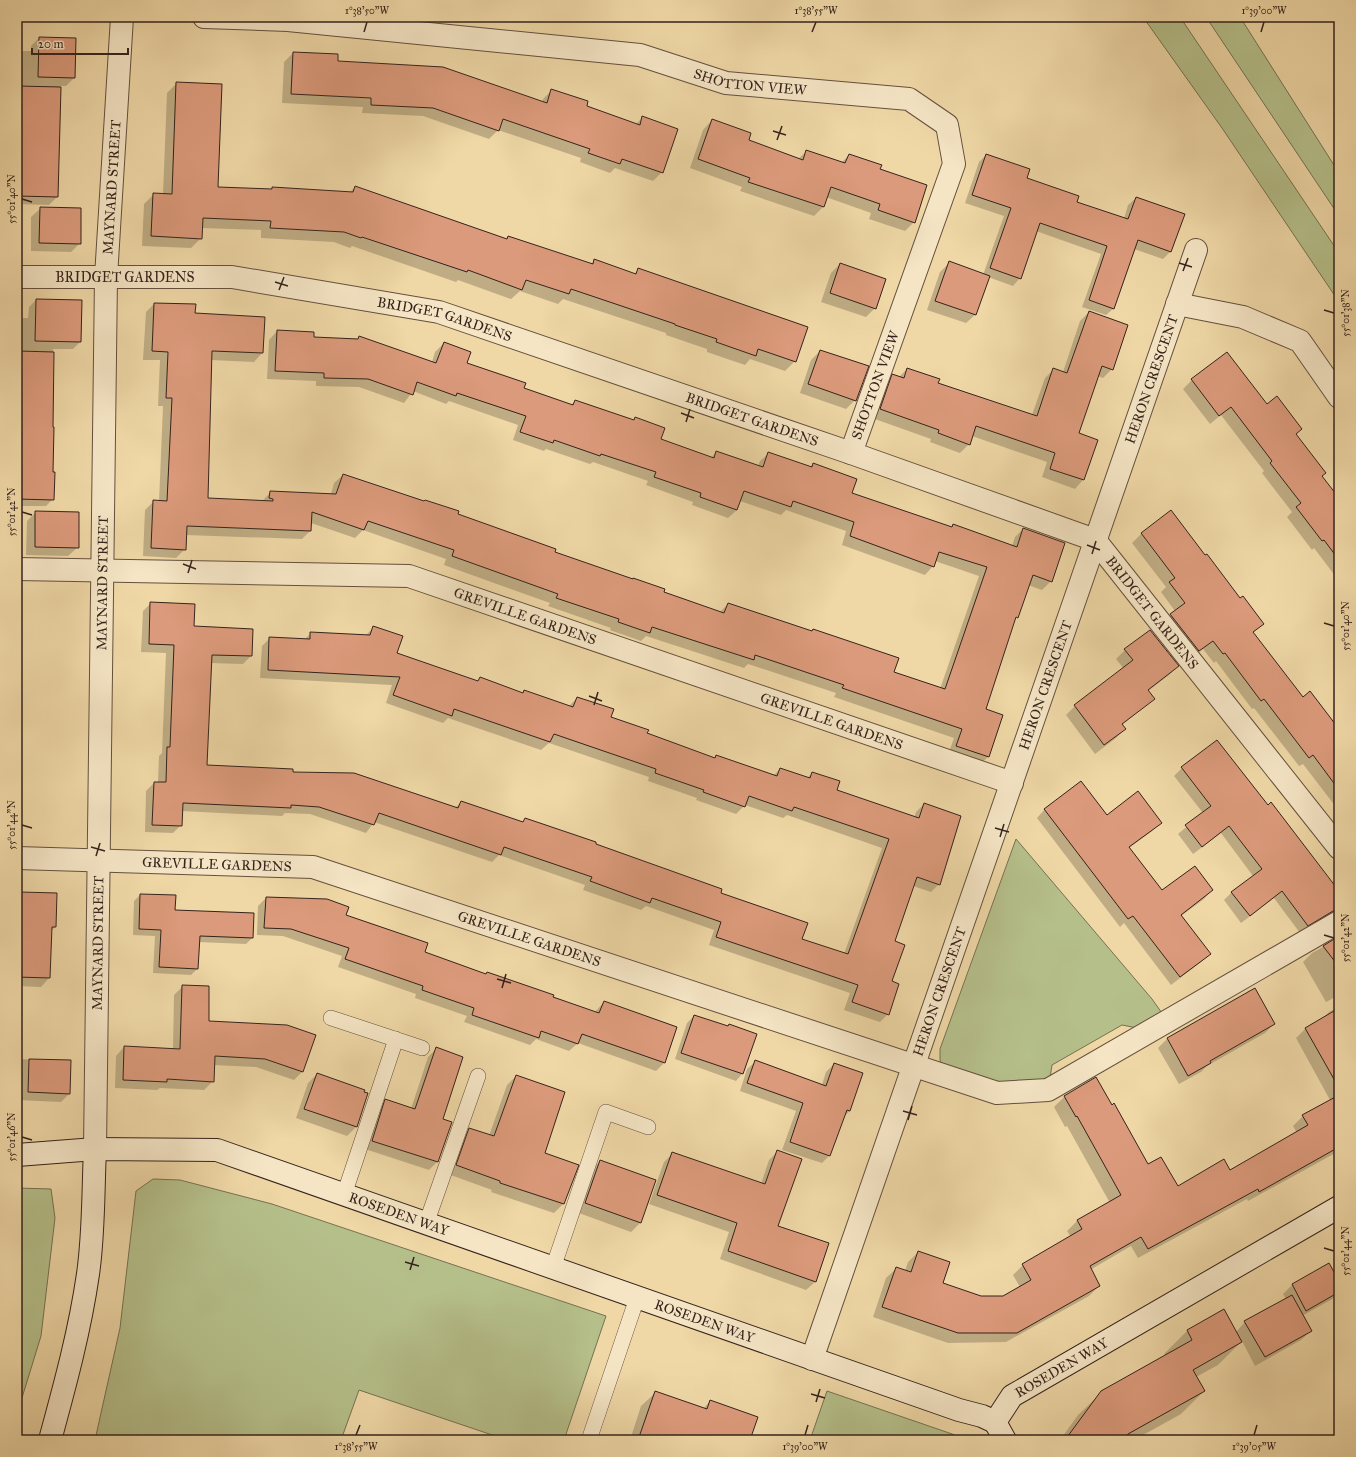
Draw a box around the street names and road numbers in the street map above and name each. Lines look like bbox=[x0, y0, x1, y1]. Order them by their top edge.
street label: SHOTTON VIEW bbox=[691, 65, 808, 99]
street label: MAYNARD STREET bbox=[99, 119, 125, 255]
street label: BRIDGET GARDENS bbox=[55, 269, 195, 286]
street label: BRIDGET GARDENS bbox=[376, 294, 514, 345]
street label: HERON CRESCENT bbox=[1122, 312, 1182, 446]
street label: SHOTTON VIEW bbox=[848, 328, 903, 442]
street label: BRIDGET GARDENS bbox=[683, 389, 821, 450]
street label: MAYNARD STREET bbox=[93, 515, 112, 651]
street label: BRIDGET GARDENS bbox=[1102, 553, 1202, 673]
street label: GREVILLE GARDENS bbox=[452, 584, 599, 649]
street label: HERON CRESCENT bbox=[1016, 618, 1076, 752]
street label: GREVILLE GARDENS bbox=[758, 689, 905, 754]
street label: GREVILLE GARDENS bbox=[142, 854, 292, 875]
street label: MAYNARD STREET bbox=[89, 875, 107, 1011]
street label: GREVILLE GARDENS bbox=[455, 907, 603, 971]
street label: HERON CRESCENT bbox=[910, 924, 970, 1058]
street label: ROSEDEN WAY bbox=[346, 1189, 452, 1240]
street label: ROSEDEN WAY bbox=[652, 1296, 758, 1347]
street label: ROSEDEN WAY bbox=[1012, 1334, 1112, 1402]

